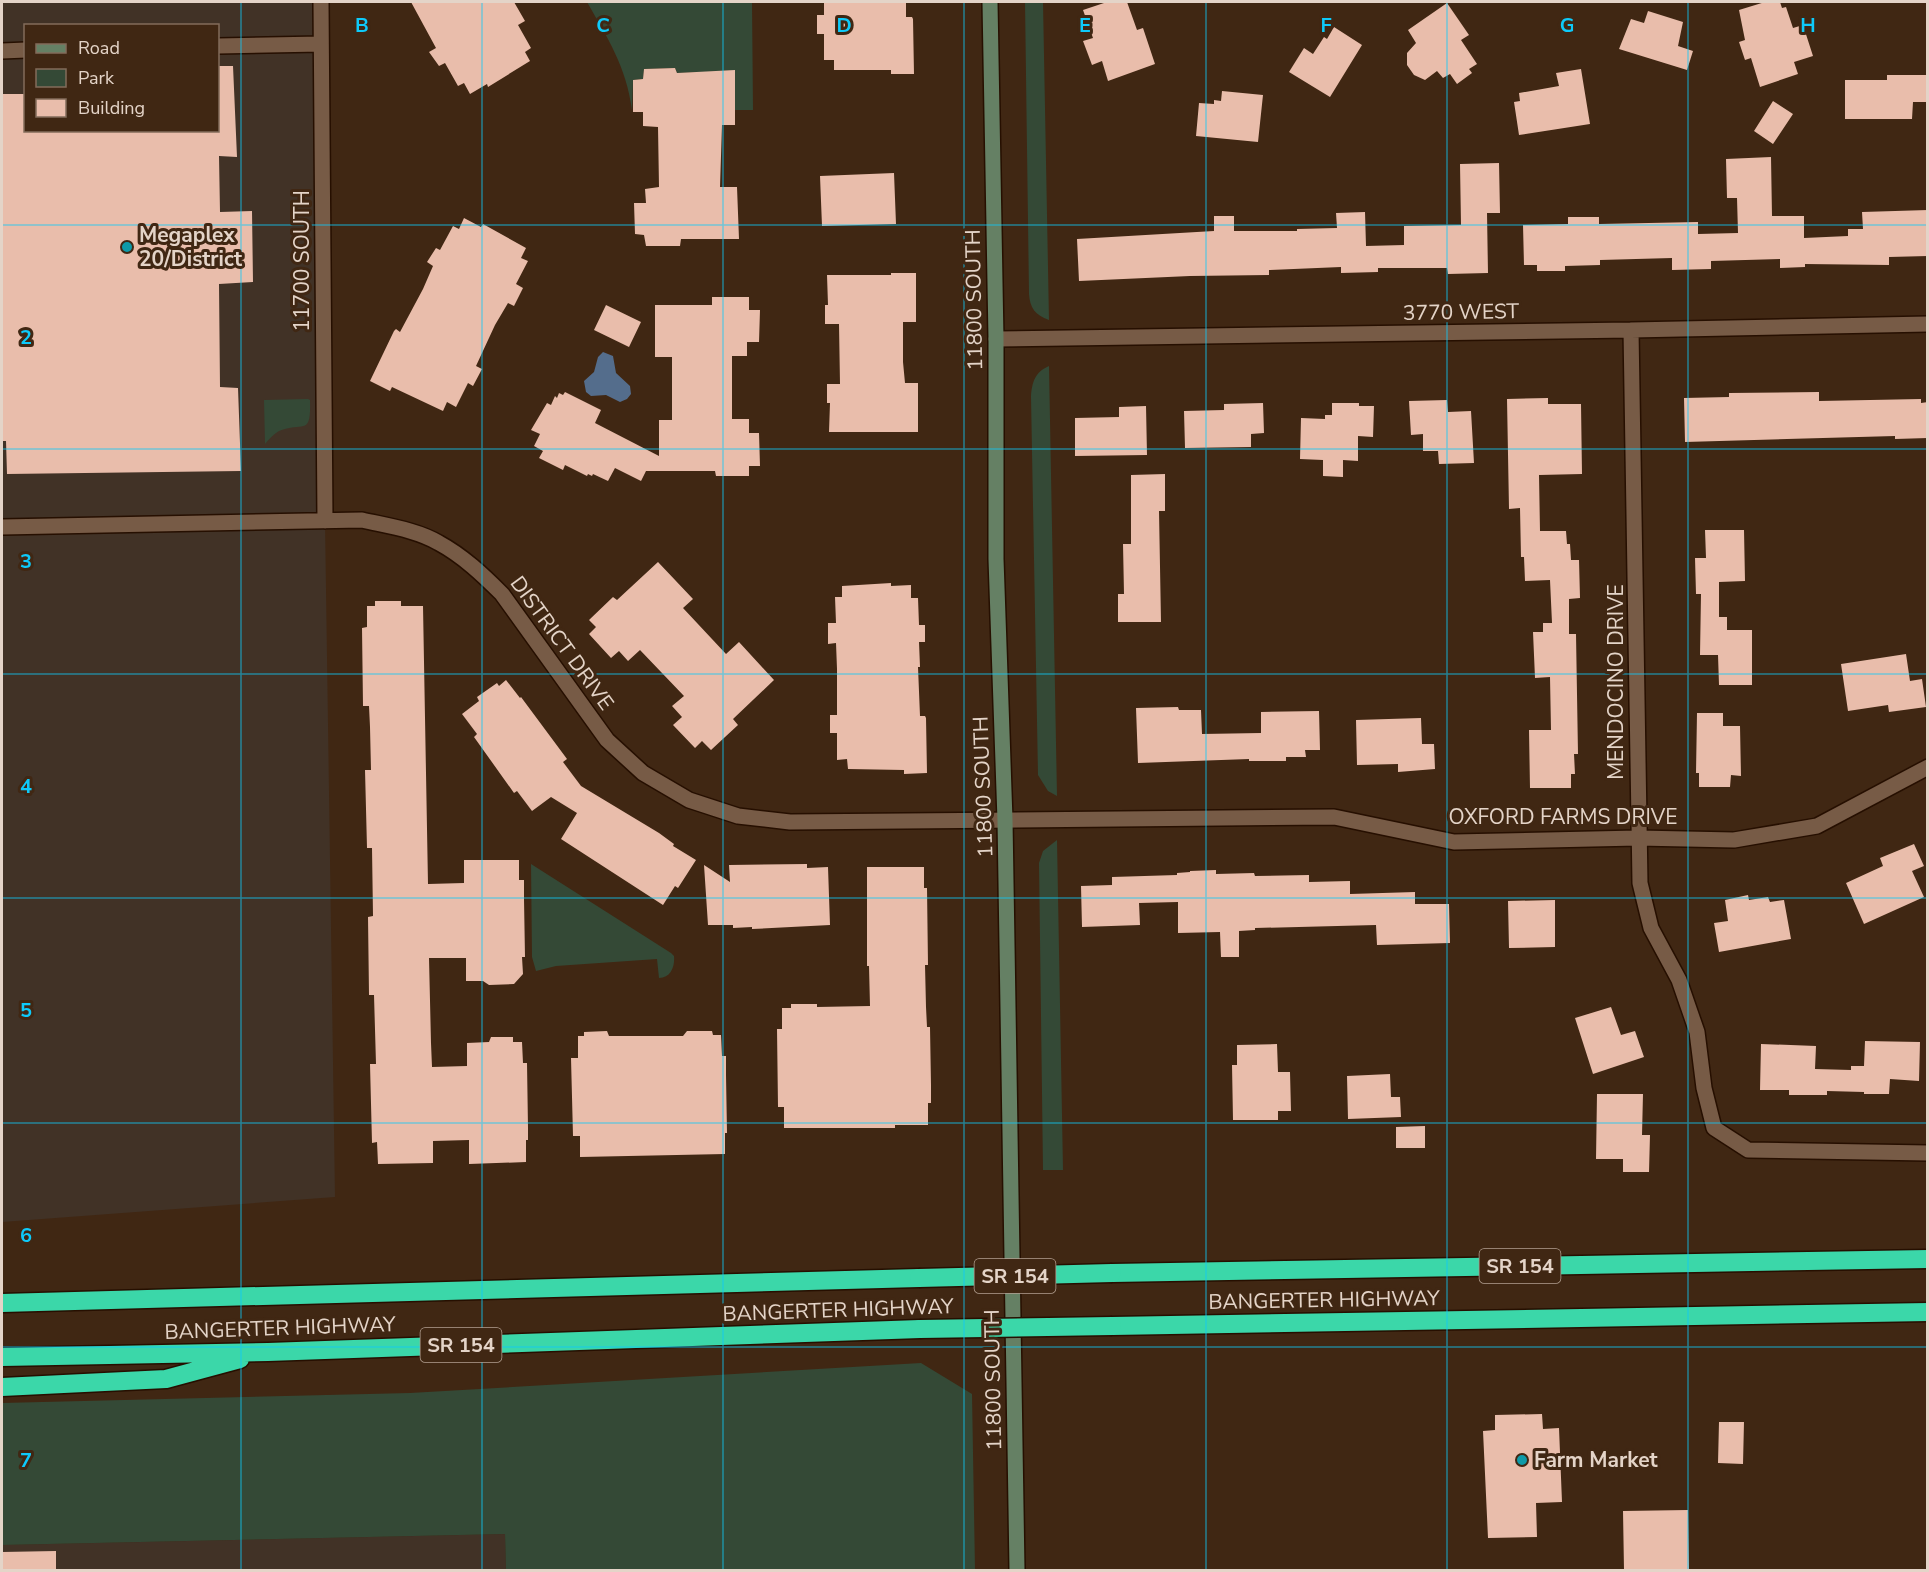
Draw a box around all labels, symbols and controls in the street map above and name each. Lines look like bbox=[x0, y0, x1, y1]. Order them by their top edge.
text: B bbox=[355, 12, 369, 39]
text: C bbox=[596, 12, 610, 39]
text: D bbox=[836, 12, 852, 39]
text: E bbox=[1079, 12, 1091, 39]
text: F bbox=[1320, 12, 1332, 39]
text: G bbox=[1560, 12, 1574, 39]
text: H bbox=[1800, 12, 1816, 39]
legend bbox=[24, 24, 219, 132]
text: Road bbox=[78, 36, 120, 60]
text: Park bbox=[78, 66, 115, 90]
text: Building bbox=[78, 96, 145, 120]
street label: 11700 SOUTH bbox=[288, 190, 316, 332]
place label: Megaplex 20/District bbox=[139, 221, 243, 273]
street label: 11800 SOUTH bbox=[959, 229, 989, 371]
marker: Megaplex 20/District bbox=[120, 240, 134, 254]
street label: 3770 WEST bbox=[1403, 297, 1520, 327]
text: 2 bbox=[20, 324, 32, 351]
text: 3 bbox=[20, 548, 32, 575]
street label: DISTRICT DRIVE bbox=[504, 570, 620, 716]
street label: MENDOCINO DRIVE bbox=[1602, 584, 1630, 780]
street label: 11800 SOUTH bbox=[967, 716, 999, 858]
text: 4 bbox=[20, 773, 32, 800]
street label: OXFORD FARMS DRIVE bbox=[1448, 803, 1678, 831]
text: 5 bbox=[20, 997, 32, 1024]
text: 6 bbox=[20, 1222, 32, 1249]
road number: SR 154 bbox=[1480, 1249, 1561, 1283]
road number: SR 154 bbox=[974, 1259, 1056, 1293]
street label: BANGERTER HIGHWAY bbox=[1208, 1284, 1440, 1316]
street label: BANGERTER HIGHWAY bbox=[722, 1292, 955, 1328]
street label: 11800 SOUTH bbox=[978, 1309, 1008, 1451]
street label: BANGERTER HIGHWAY bbox=[164, 1310, 397, 1346]
road number: SR 154 bbox=[420, 1328, 502, 1362]
place label: Farm Market bbox=[1534, 1446, 1659, 1474]
text: 7 bbox=[20, 1447, 32, 1474]
marker: Farm Market bbox=[1515, 1453, 1529, 1467]

